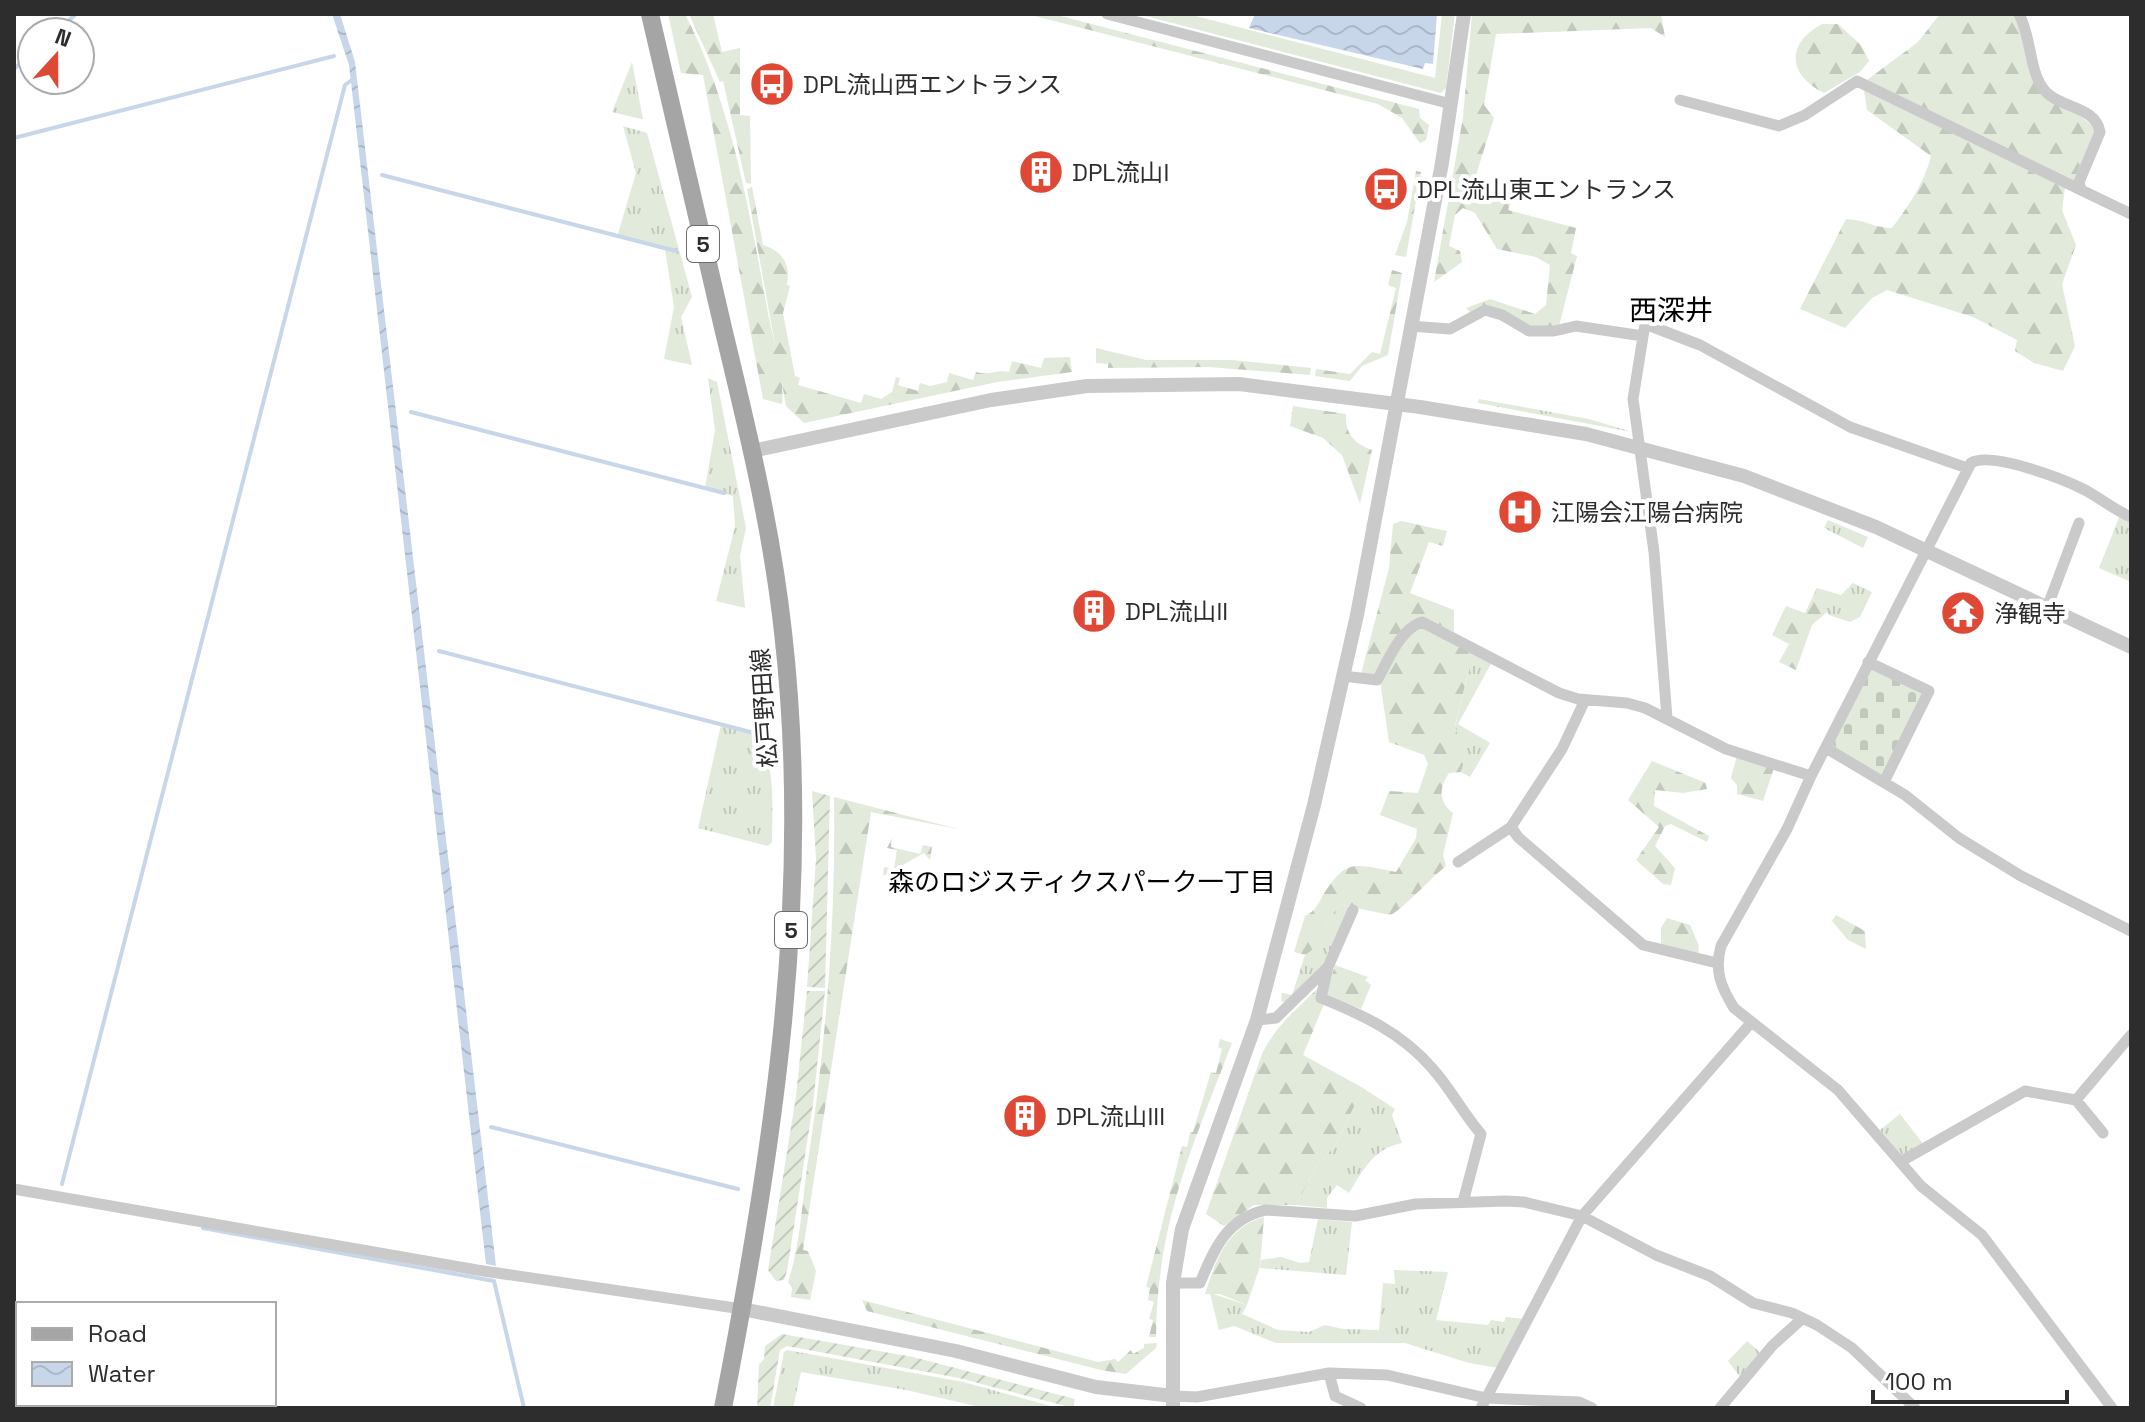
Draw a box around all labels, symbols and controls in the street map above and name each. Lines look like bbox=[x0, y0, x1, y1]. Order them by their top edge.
north arrow bbox=[16, 16, 96, 96]
text: N bbox=[51, 22, 75, 53]
bus stop icon: DPL流山西エントランス bbox=[748, 60, 796, 108]
place label: DPL流山西エントランス bbox=[803, 69, 1062, 100]
building icon: DPL流山I bbox=[1017, 148, 1065, 196]
place label: DPL流山I bbox=[1072, 157, 1169, 188]
bus stop icon: DPL流山東エントランス bbox=[1362, 165, 1410, 213]
place label: DPL流山東エントランス bbox=[1417, 174, 1676, 205]
road number: 5 bbox=[687, 226, 719, 262]
district label: 西深井 bbox=[1629, 292, 1713, 328]
hospital icon: 江陽会江陽台病院 bbox=[1496, 488, 1544, 536]
place label: 江陽会江陽台病院 bbox=[1551, 497, 1743, 528]
building icon: DPL流山II bbox=[1070, 587, 1118, 635]
temple icon: 浄観寺 bbox=[1939, 589, 1987, 637]
place label: DPL流山II bbox=[1125, 596, 1228, 627]
place label: 浄観寺 bbox=[1994, 598, 2066, 629]
street label: 松戸野田線 bbox=[744, 647, 784, 769]
district label: 森のロジスティクスパーク一丁目 bbox=[888, 865, 1276, 899]
road number: 5 bbox=[775, 912, 807, 948]
building icon: DPL流山III bbox=[1001, 1092, 1049, 1140]
place label: DPL流山III bbox=[1056, 1101, 1165, 1132]
legend bbox=[16, 1302, 276, 1406]
text: Road bbox=[88, 1318, 147, 1349]
scale bar bbox=[1873, 1354, 2067, 1404]
text: Water bbox=[88, 1358, 156, 1389]
text: 100 m bbox=[1885, 1366, 1953, 1397]

